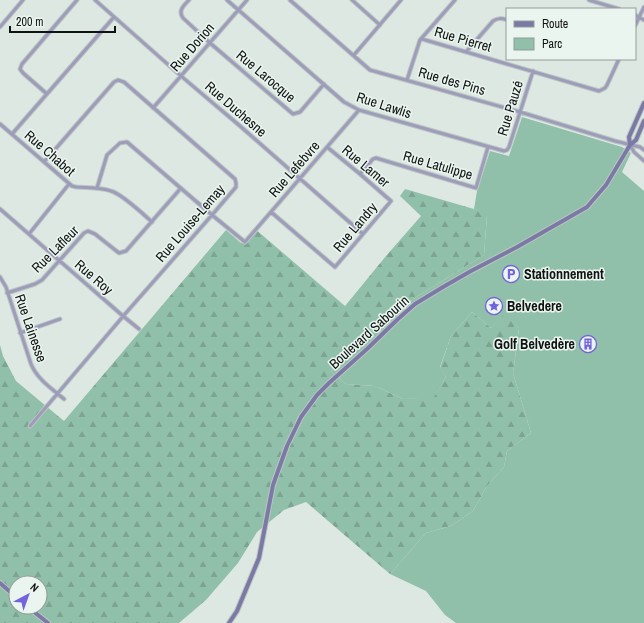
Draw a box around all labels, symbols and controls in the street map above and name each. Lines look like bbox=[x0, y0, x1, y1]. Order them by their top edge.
scale bar bbox=[10, 8, 115, 34]
legend bbox=[506, 8, 636, 60]
text: 200 m bbox=[16, 14, 43, 30]
text: Route bbox=[542, 16, 568, 32]
street label: Rue Dorion bbox=[166, 19, 218, 75]
street label: Rue Pierret bbox=[432, 22, 494, 56]
text: Parc bbox=[542, 36, 562, 52]
street label: Rue Larocque bbox=[233, 46, 299, 106]
street label: Rue des Pins bbox=[416, 63, 488, 99]
street label: Rue Duchesne bbox=[201, 77, 271, 141]
street label: Rue Pauzé bbox=[493, 78, 527, 138]
street label: Rue Lawlis bbox=[354, 88, 414, 122]
street label: Rue Chabot bbox=[21, 126, 79, 180]
street label: Rue Lefebvre bbox=[265, 137, 323, 201]
street label: Rue Lamer bbox=[338, 141, 394, 191]
street label: Rue Latulippe bbox=[401, 146, 475, 184]
street label: Rue Louise-Lemay bbox=[151, 180, 229, 266]
street label: Rue Landry bbox=[329, 198, 381, 256]
street label: Rue Lafleur bbox=[28, 222, 82, 276]
street label: Rue Roy bbox=[71, 256, 117, 299]
parking icon: Stationnement bbox=[501, 264, 521, 284]
place label: Stationnement bbox=[524, 265, 604, 283]
street label: Boulevard Sabourin bbox=[325, 291, 413, 373]
street label: Rue Lainesse bbox=[11, 292, 51, 364]
place icon: Belvedere bbox=[484, 296, 504, 316]
place label: Belvedere bbox=[507, 297, 562, 315]
building icon: Golf Belvedère bbox=[578, 334, 598, 354]
place label: Golf Belvedère bbox=[494, 335, 575, 353]
north arrow bbox=[8, 575, 48, 615]
text: N bbox=[28, 580, 42, 595]

